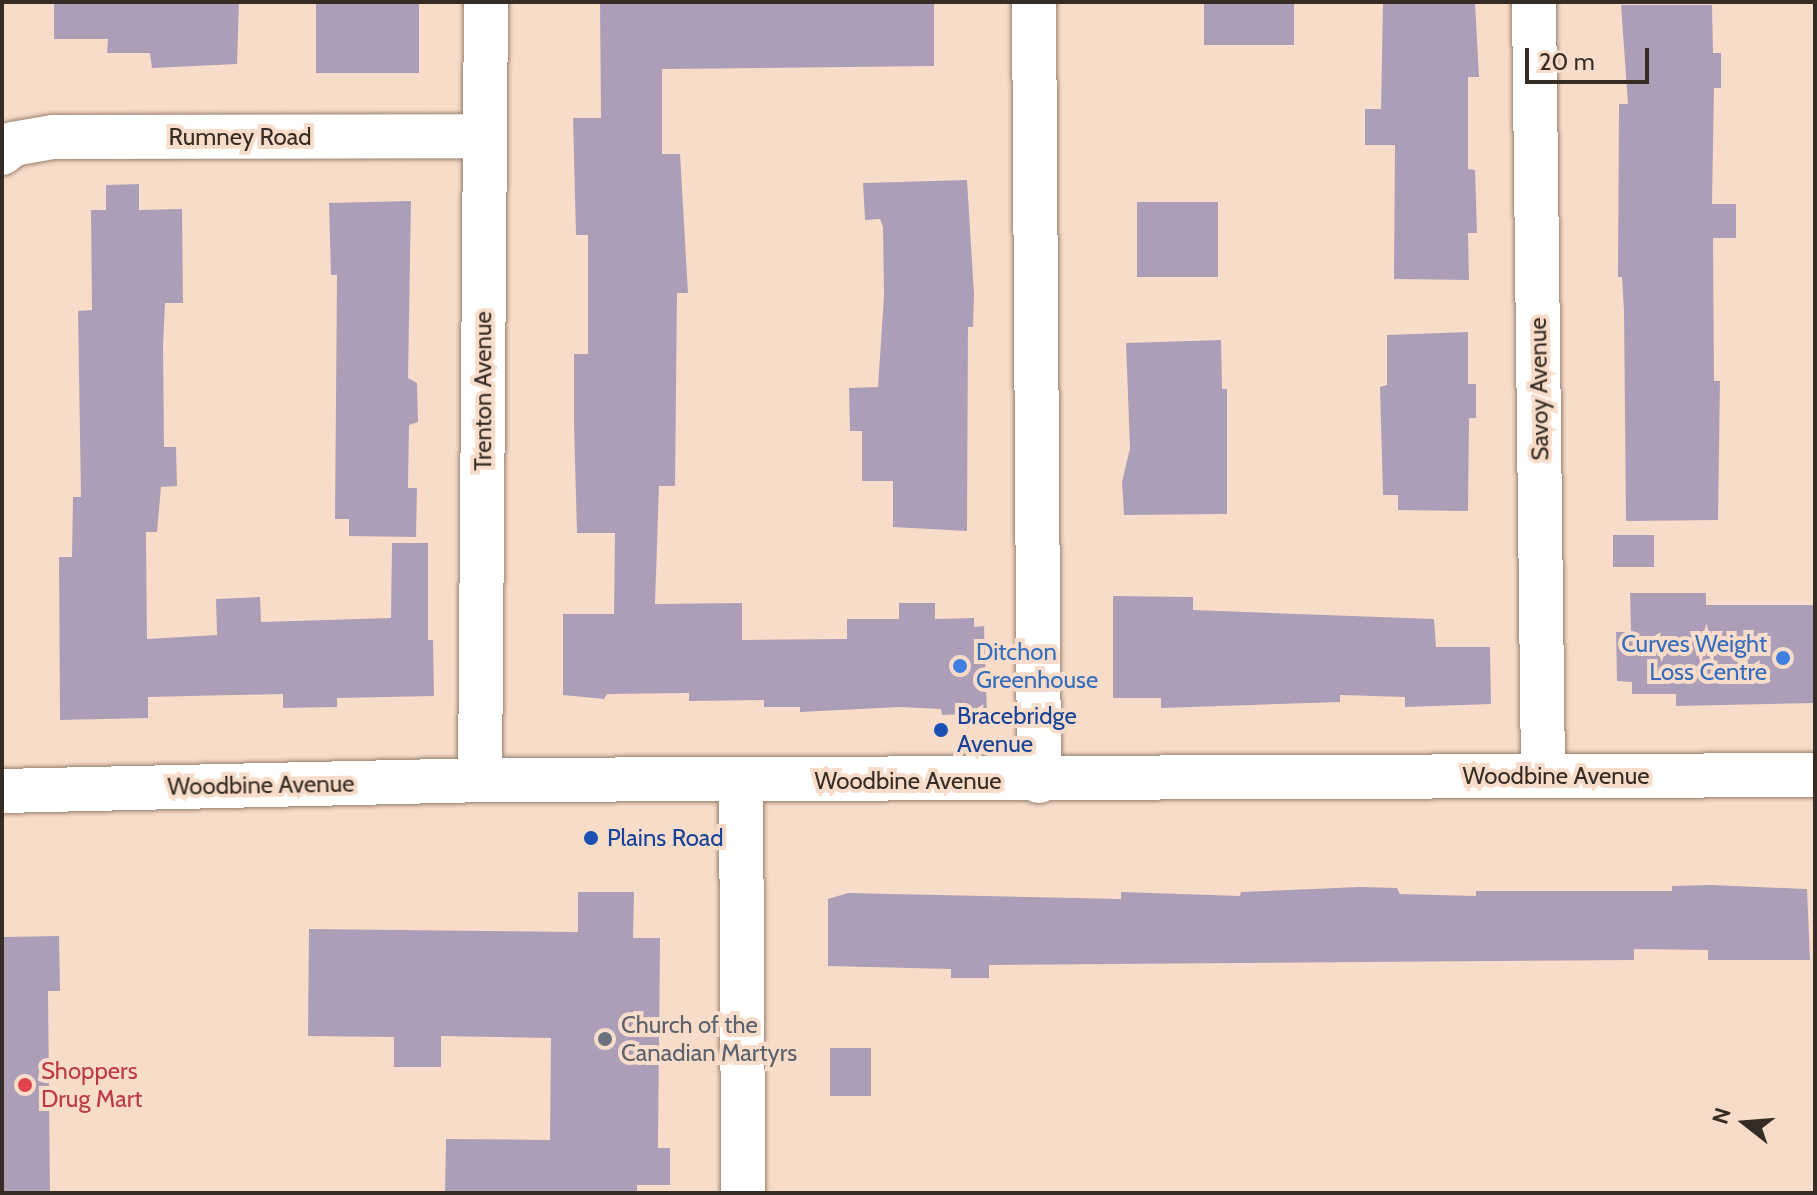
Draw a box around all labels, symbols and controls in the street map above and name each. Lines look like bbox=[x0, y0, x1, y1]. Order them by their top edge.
scale bar bbox=[1529, 32, 1653, 82]
text: 20 m bbox=[1539, 47, 1595, 76]
street label: Rumney Road bbox=[169, 123, 311, 151]
street label: Trenton Avenue bbox=[469, 311, 497, 471]
street label: Savoy Avenue bbox=[1523, 317, 1555, 461]
place label: Curves Weight Loss Centre bbox=[1621, 630, 1767, 686]
place label: Ditchon Greenhouse bbox=[976, 638, 1098, 694]
marker: Curves Weight Loss Centre bbox=[1774, 649, 1792, 667]
marker: Ditchon Greenhouse bbox=[951, 657, 969, 675]
place label: Bracebridge Avenue bbox=[957, 702, 1077, 758]
marker: Bracebridge Avenue bbox=[932, 721, 950, 739]
street label: Woodbine Avenue bbox=[1462, 762, 1650, 790]
street label: Woodbine Avenue bbox=[814, 767, 1002, 795]
street label: Woodbine Avenue bbox=[167, 769, 355, 801]
place label: Plains Road bbox=[607, 824, 724, 852]
marker: Plains Road bbox=[582, 829, 600, 847]
place label: Church of the Canadian Martyrs bbox=[621, 1011, 797, 1067]
marker: Church of the Canadian Martyrs bbox=[596, 1030, 614, 1048]
place label: Shoppers Drug Mart bbox=[41, 1057, 142, 1113]
marker: Shoppers Drug Mart bbox=[16, 1076, 34, 1094]
north arrow bbox=[1705, 1083, 1785, 1163]
text: N bbox=[1706, 1104, 1737, 1127]

